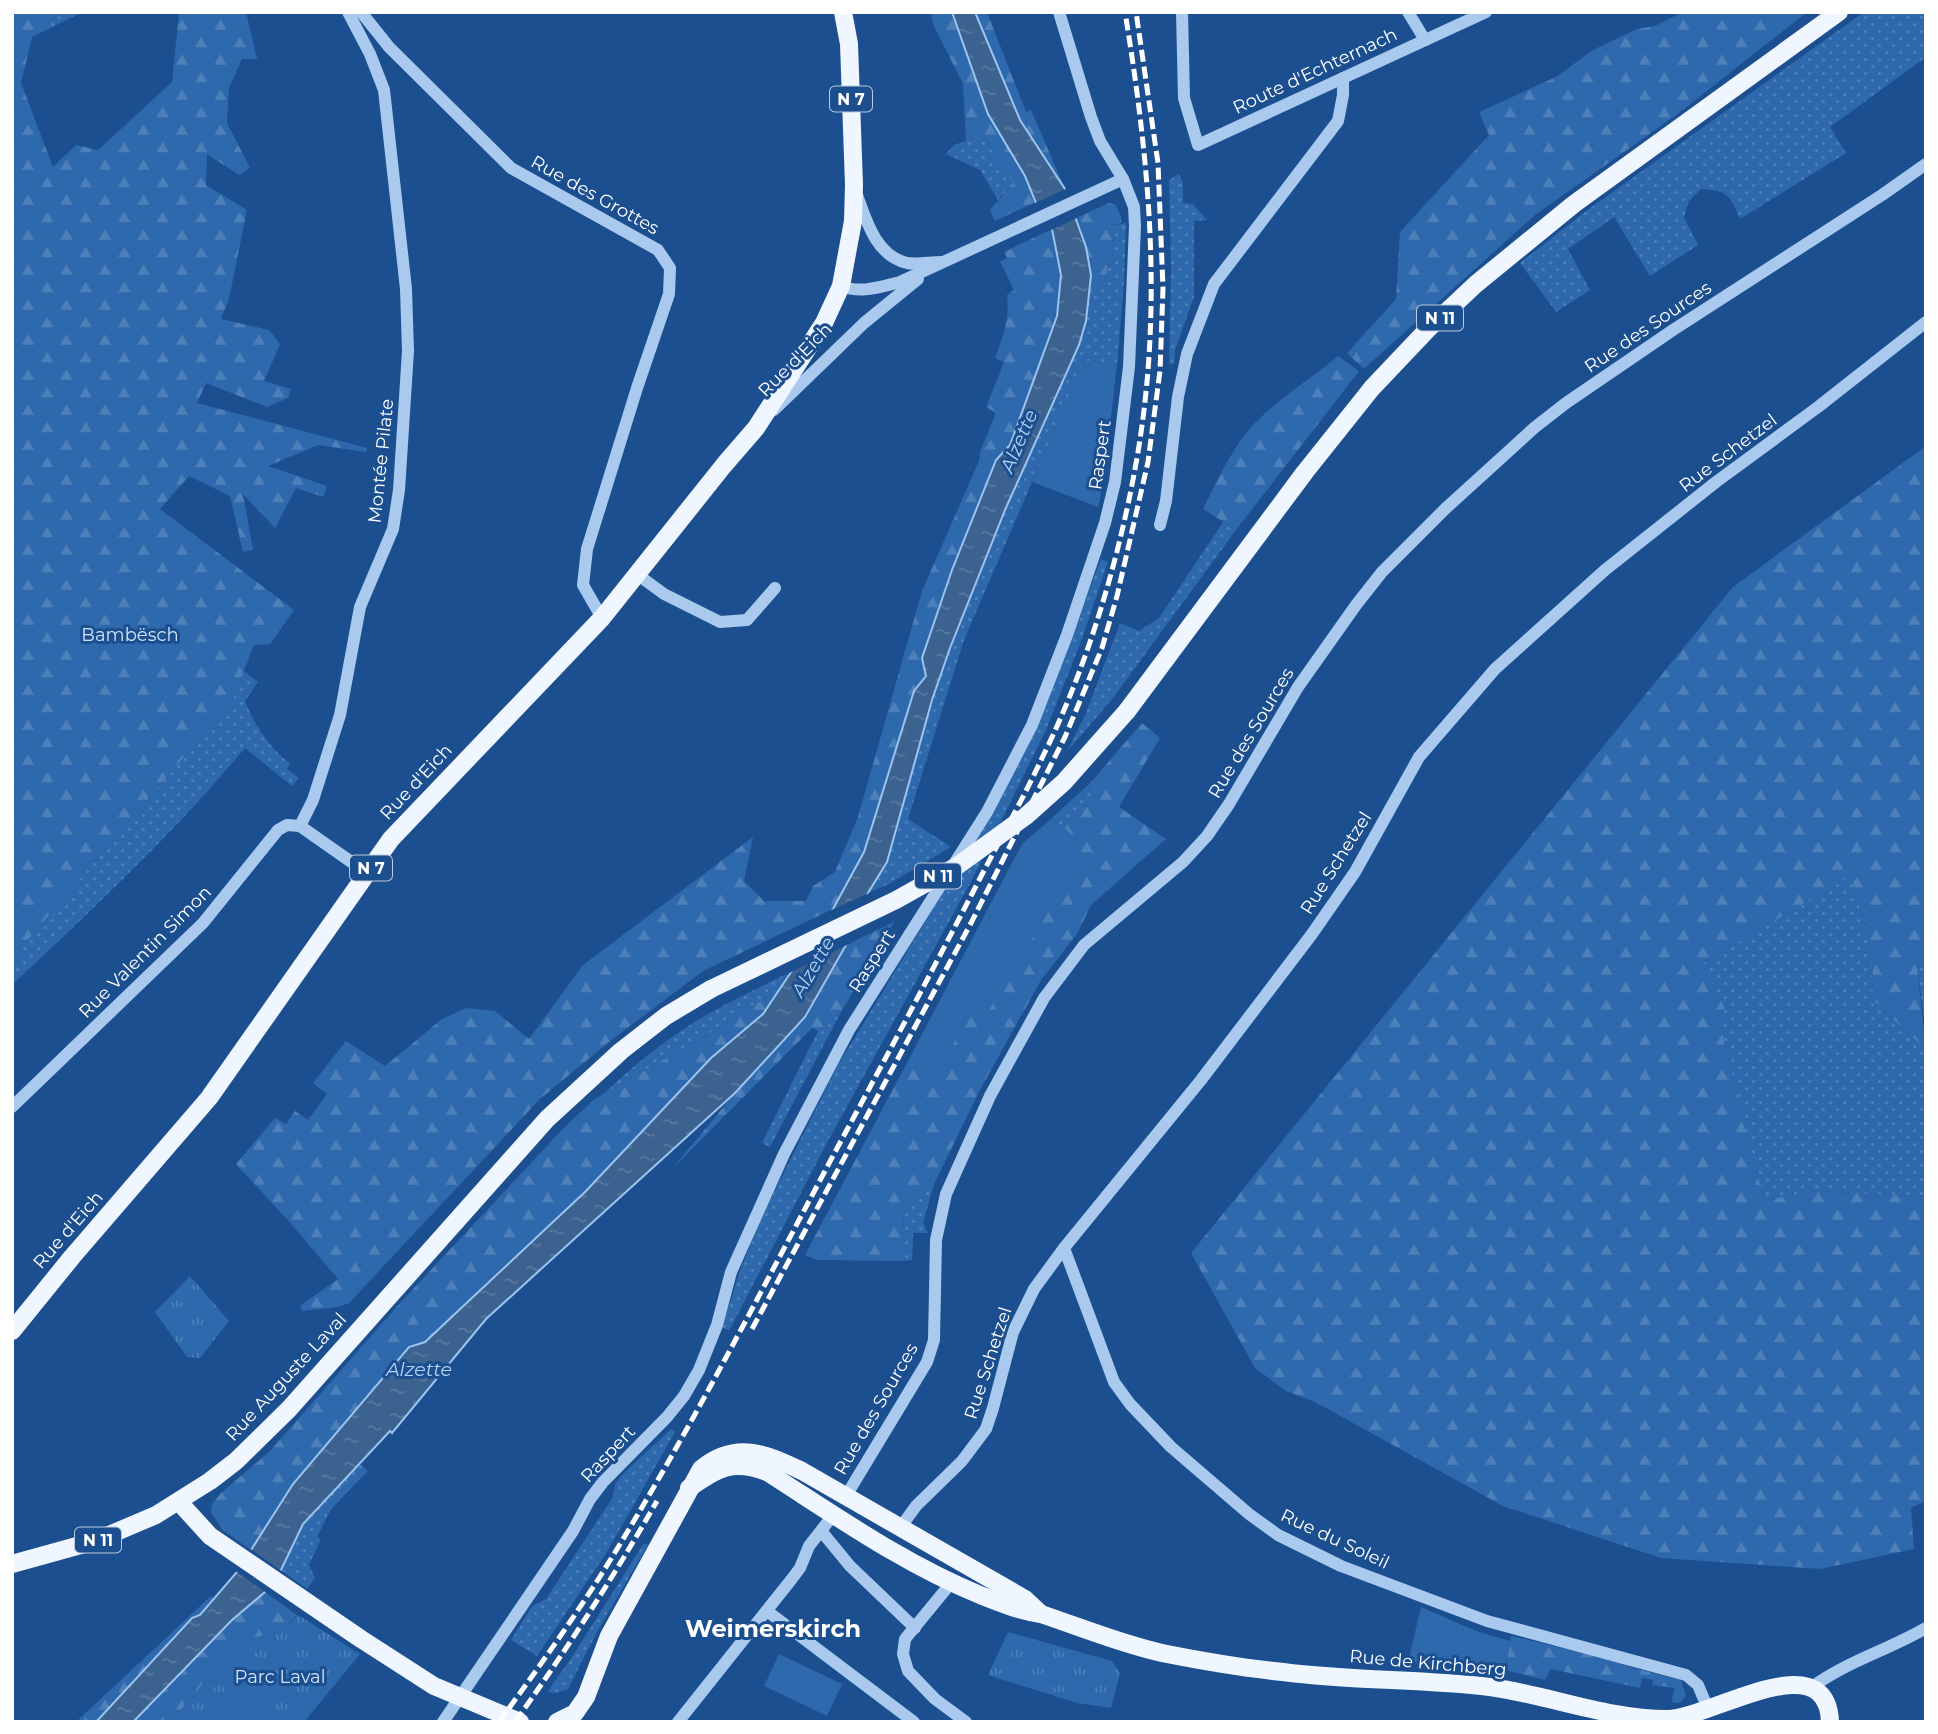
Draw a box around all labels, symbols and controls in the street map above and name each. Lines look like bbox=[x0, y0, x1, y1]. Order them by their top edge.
street label: Route d'Echternach bbox=[1229, 23, 1401, 119]
road number: N 7 bbox=[830, 86, 872, 111]
street label: Rue des Grottes bbox=[527, 151, 663, 239]
street label: Rue des Sources bbox=[1580, 276, 1716, 378]
road number: N 11 bbox=[1417, 306, 1463, 330]
street label: Rue d'Eich bbox=[753, 318, 837, 402]
street label: Montée Pilate bbox=[364, 397, 398, 524]
water label: Alzette bbox=[995, 406, 1042, 477]
street label: Rue Schetzel bbox=[1675, 409, 1781, 497]
street label: Raspert bbox=[1084, 419, 1116, 491]
park label: Bambësch bbox=[81, 624, 179, 646]
street label: Rue des Sources bbox=[1203, 664, 1299, 802]
street label: Rue d'Eich bbox=[375, 740, 457, 824]
street label: Rue Schetzel bbox=[1296, 808, 1376, 918]
road number: N 7 bbox=[350, 856, 392, 880]
road number: N 11 bbox=[915, 863, 961, 888]
street label: Rue Valentin Simon bbox=[74, 881, 216, 1023]
street label: Raspert bbox=[844, 925, 900, 997]
water label: Alzette bbox=[786, 933, 839, 1002]
street label: Rue d'Eich bbox=[28, 1187, 108, 1273]
street label: Rue Schetzel bbox=[959, 1304, 1017, 1422]
street label: Rue Auguste Laval bbox=[221, 1308, 351, 1446]
street label: Rue des Sources bbox=[829, 1339, 923, 1479]
water label: Alzette bbox=[385, 1358, 452, 1381]
street label: Raspert bbox=[576, 1421, 640, 1487]
street label: Rue du Soleil bbox=[1277, 1504, 1393, 1574]
road number: N 11 bbox=[75, 1528, 121, 1552]
district label: Weimerskirch bbox=[685, 1614, 861, 1643]
street label: Rue de Kirchberg bbox=[1348, 1645, 1508, 1681]
park label: Parc Laval bbox=[234, 1666, 326, 1688]

